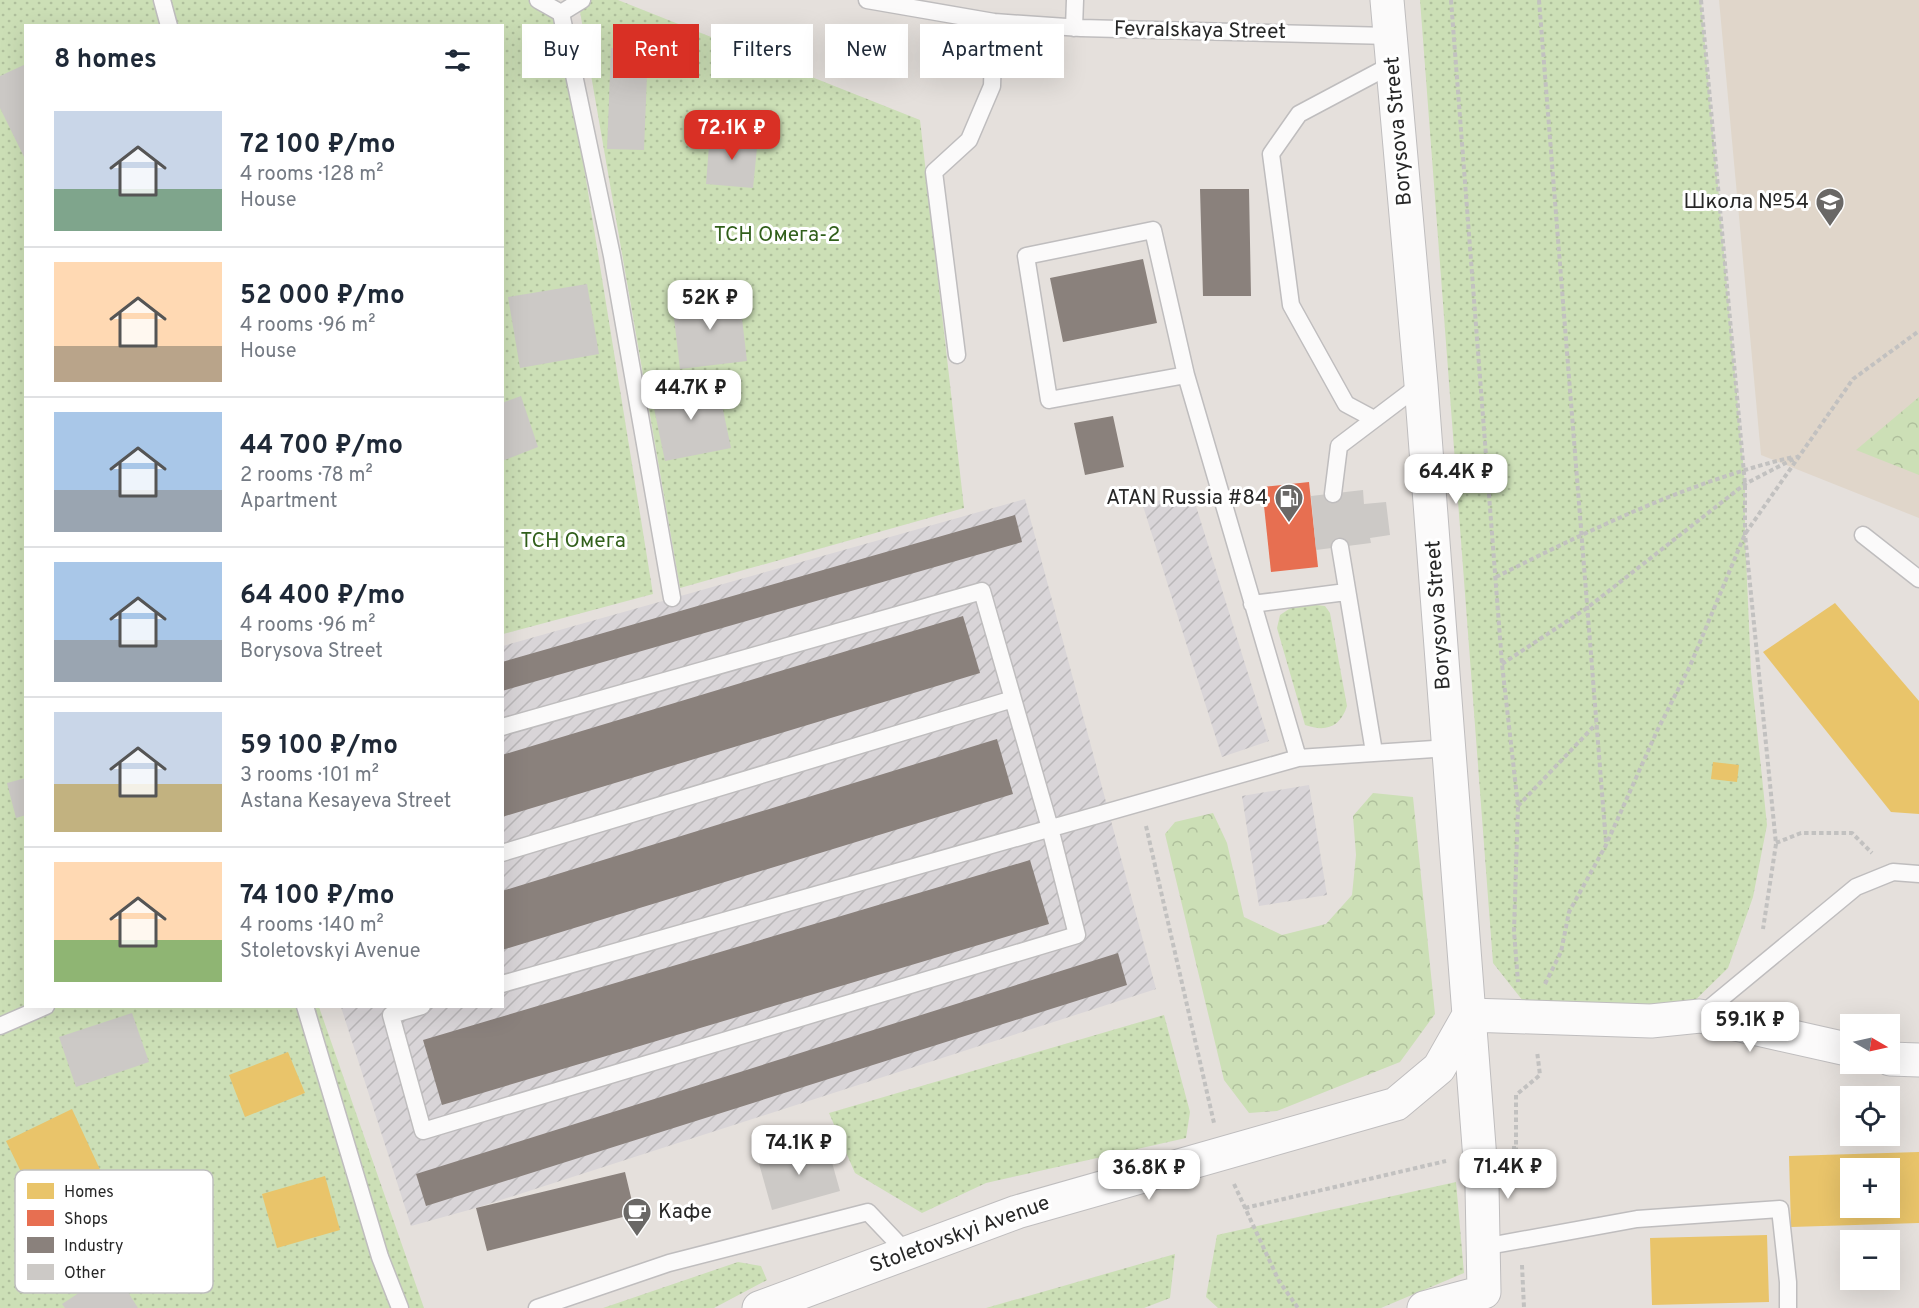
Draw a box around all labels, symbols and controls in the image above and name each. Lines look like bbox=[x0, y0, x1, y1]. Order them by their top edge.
street label: Fevralskaya Street bbox=[1114, 16, 1286, 46]
chip: Buy bbox=[522, 24, 601, 78]
chip: Rent bbox=[613, 24, 699, 78]
chip: Filters bbox=[711, 24, 813, 78]
chip: New bbox=[825, 24, 908, 78]
chip: Apartment bbox=[920, 24, 1064, 78]
text: 8 homes bbox=[54, 44, 157, 77]
icon: filters bbox=[441, 44, 474, 77]
street label: Borysova Street bbox=[1379, 55, 1419, 207]
pin: 72.1K ₽ bbox=[677, 110, 787, 161]
text: 72.1K ₽ bbox=[698, 116, 766, 142]
text: 72 100 ₽/mo bbox=[240, 129, 396, 162]
icon: home bbox=[102, 135, 174, 207]
text: 4 rooms · 128 m² bbox=[240, 162, 383, 188]
school or university icon: Школа №54 bbox=[1814, 186, 1846, 228]
text: House bbox=[240, 188, 296, 214]
place label: Школа №54 bbox=[1684, 189, 1809, 216]
park label: ТСН Омега-2 bbox=[714, 222, 840, 249]
text: 52 000 ₽/mo bbox=[240, 280, 405, 313]
pin: 52K ₽ bbox=[668, 280, 752, 331]
icon: home bbox=[102, 286, 174, 358]
text: 52K ₽ bbox=[682, 286, 738, 312]
text: 4 rooms · 96 m² bbox=[240, 313, 375, 339]
text: House bbox=[240, 339, 296, 365]
pin: 44.7K ₽ bbox=[636, 370, 746, 421]
text: 44.7K ₽ bbox=[655, 376, 727, 402]
text: 44 700 ₽/mo bbox=[240, 430, 403, 463]
icon: home bbox=[102, 436, 174, 508]
pin: 64.4K ₽ bbox=[1401, 454, 1511, 505]
text: 64.4K ₽ bbox=[1418, 460, 1494, 486]
text: 2 rooms · 78 m² bbox=[240, 463, 373, 489]
fuel station icon: ATAN Russia #84 bbox=[1273, 482, 1305, 524]
place label: ATAN Russia #84 bbox=[1106, 485, 1268, 512]
text: Apartment bbox=[240, 489, 338, 515]
park label: ТСН Омега bbox=[520, 528, 626, 555]
street label: Borysova Street bbox=[1420, 539, 1458, 691]
text: 64 400 ₽/mo bbox=[240, 580, 405, 613]
icon: home bbox=[102, 586, 174, 658]
text: 4 rooms · 96 m² bbox=[240, 613, 375, 639]
text: Borysova Street bbox=[240, 639, 383, 665]
text: 59 100 ₽/mo bbox=[240, 730, 398, 763]
icon: home bbox=[102, 736, 174, 808]
text: 3 rooms · 101 m² bbox=[240, 763, 379, 789]
text: Astana Kesayeva Street bbox=[240, 789, 451, 815]
text: 74 100 ₽/mo bbox=[240, 880, 395, 913]
icon: home bbox=[102, 886, 174, 958]
text: 4 rooms · 140 m² bbox=[240, 913, 384, 939]
text: Stoletovskyi Avenue bbox=[240, 939, 420, 965]
pin: 59.1K ₽ bbox=[1695, 1002, 1805, 1053]
text: 59.1K ₽ bbox=[1715, 1008, 1785, 1034]
north arrow bbox=[1840, 1014, 1900, 1074]
map controls bbox=[1840, 1014, 1900, 1290]
button: locate bbox=[1840, 1086, 1900, 1146]
pin: 74.1K ₽ bbox=[744, 1125, 854, 1176]
text: 74.1K ₽ bbox=[765, 1131, 833, 1157]
pin: 71.4K ₽ bbox=[1453, 1149, 1563, 1200]
pin: 36.8K ₽ bbox=[1094, 1150, 1204, 1201]
text: 71.4K ₽ bbox=[1473, 1155, 1543, 1181]
text: 36.8K ₽ bbox=[1112, 1156, 1186, 1182]
button: + bbox=[1840, 1158, 1900, 1218]
legend bbox=[15, 1170, 213, 1293]
text: Homes bbox=[64, 1183, 114, 1203]
street label: Stoletovskyi Avenue bbox=[866, 1190, 1054, 1280]
cafe icon: Кафе bbox=[621, 1196, 653, 1238]
place label: Кафе bbox=[658, 1199, 712, 1226]
text: Shops bbox=[64, 1210, 108, 1230]
button: − bbox=[1840, 1230, 1900, 1290]
text: Industry bbox=[64, 1237, 123, 1257]
text: Other bbox=[64, 1264, 106, 1284]

